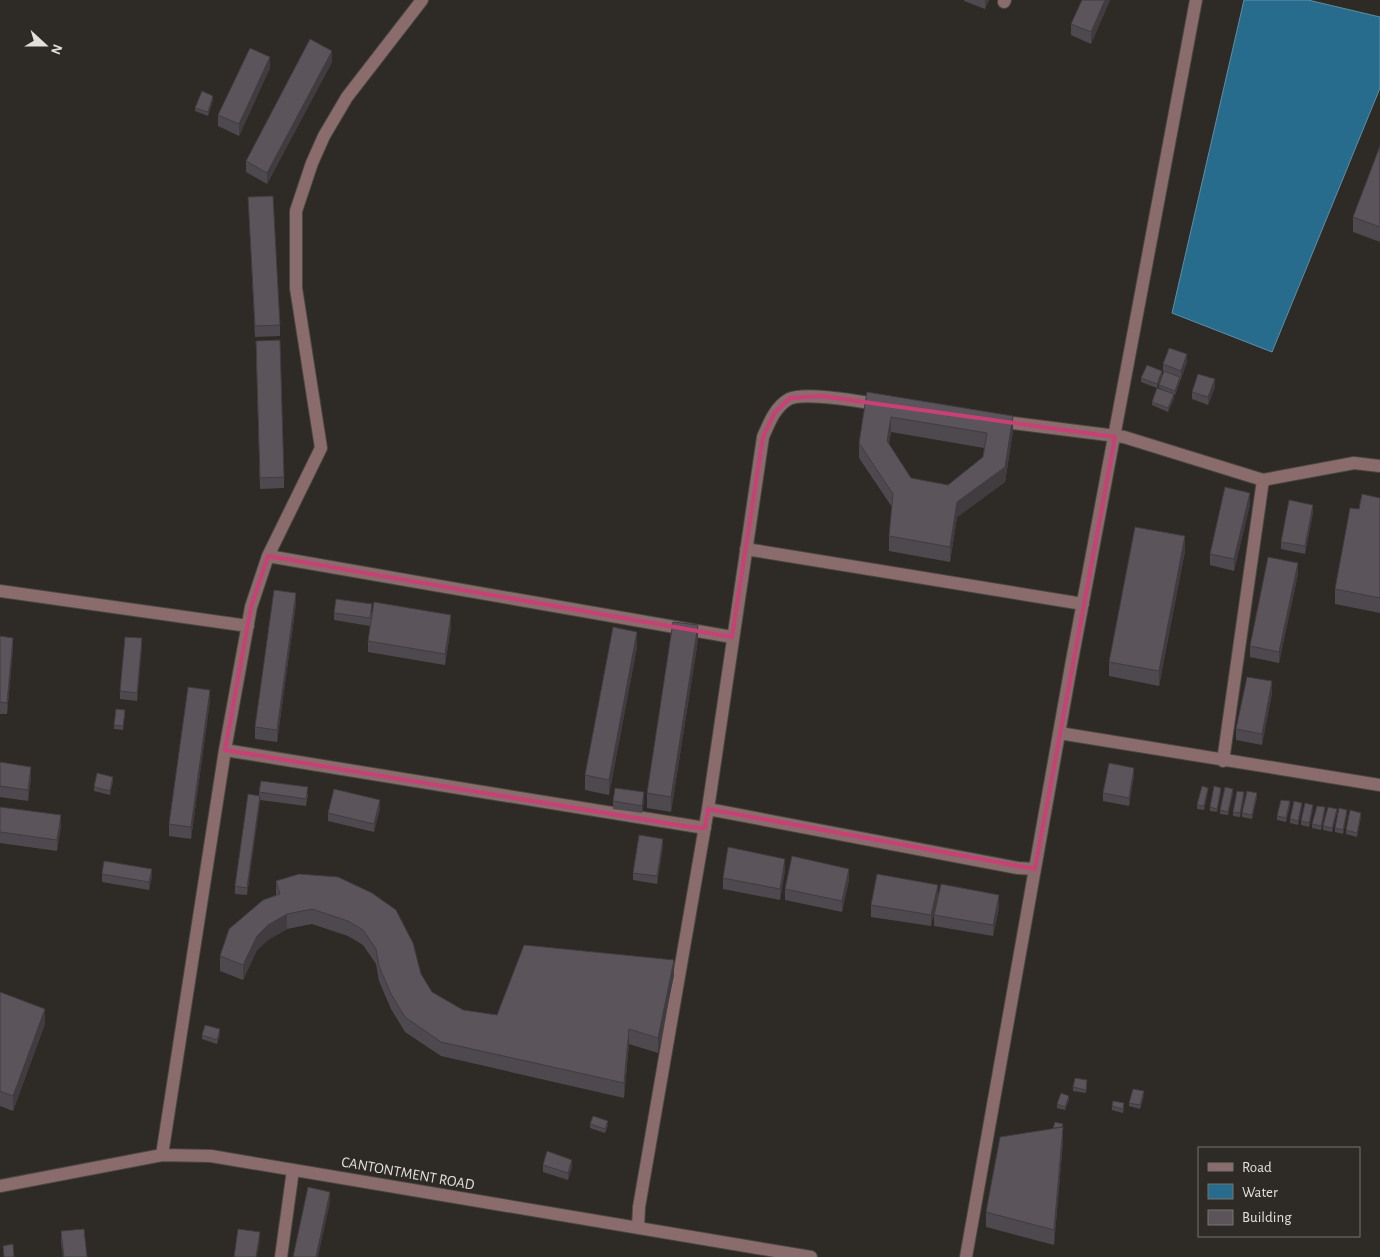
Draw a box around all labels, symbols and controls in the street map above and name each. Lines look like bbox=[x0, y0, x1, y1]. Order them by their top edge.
north arrow bbox=[20, 20, 70, 70]
text: N bbox=[48, 42, 64, 56]
legend bbox=[1198, 1147, 1360, 1237]
street label: CANTONTMENT ROAD bbox=[340, 1154, 476, 1193]
text: Road bbox=[1242, 1160, 1272, 1175]
text: Water bbox=[1242, 1185, 1278, 1200]
text: Building bbox=[1242, 1210, 1292, 1225]

